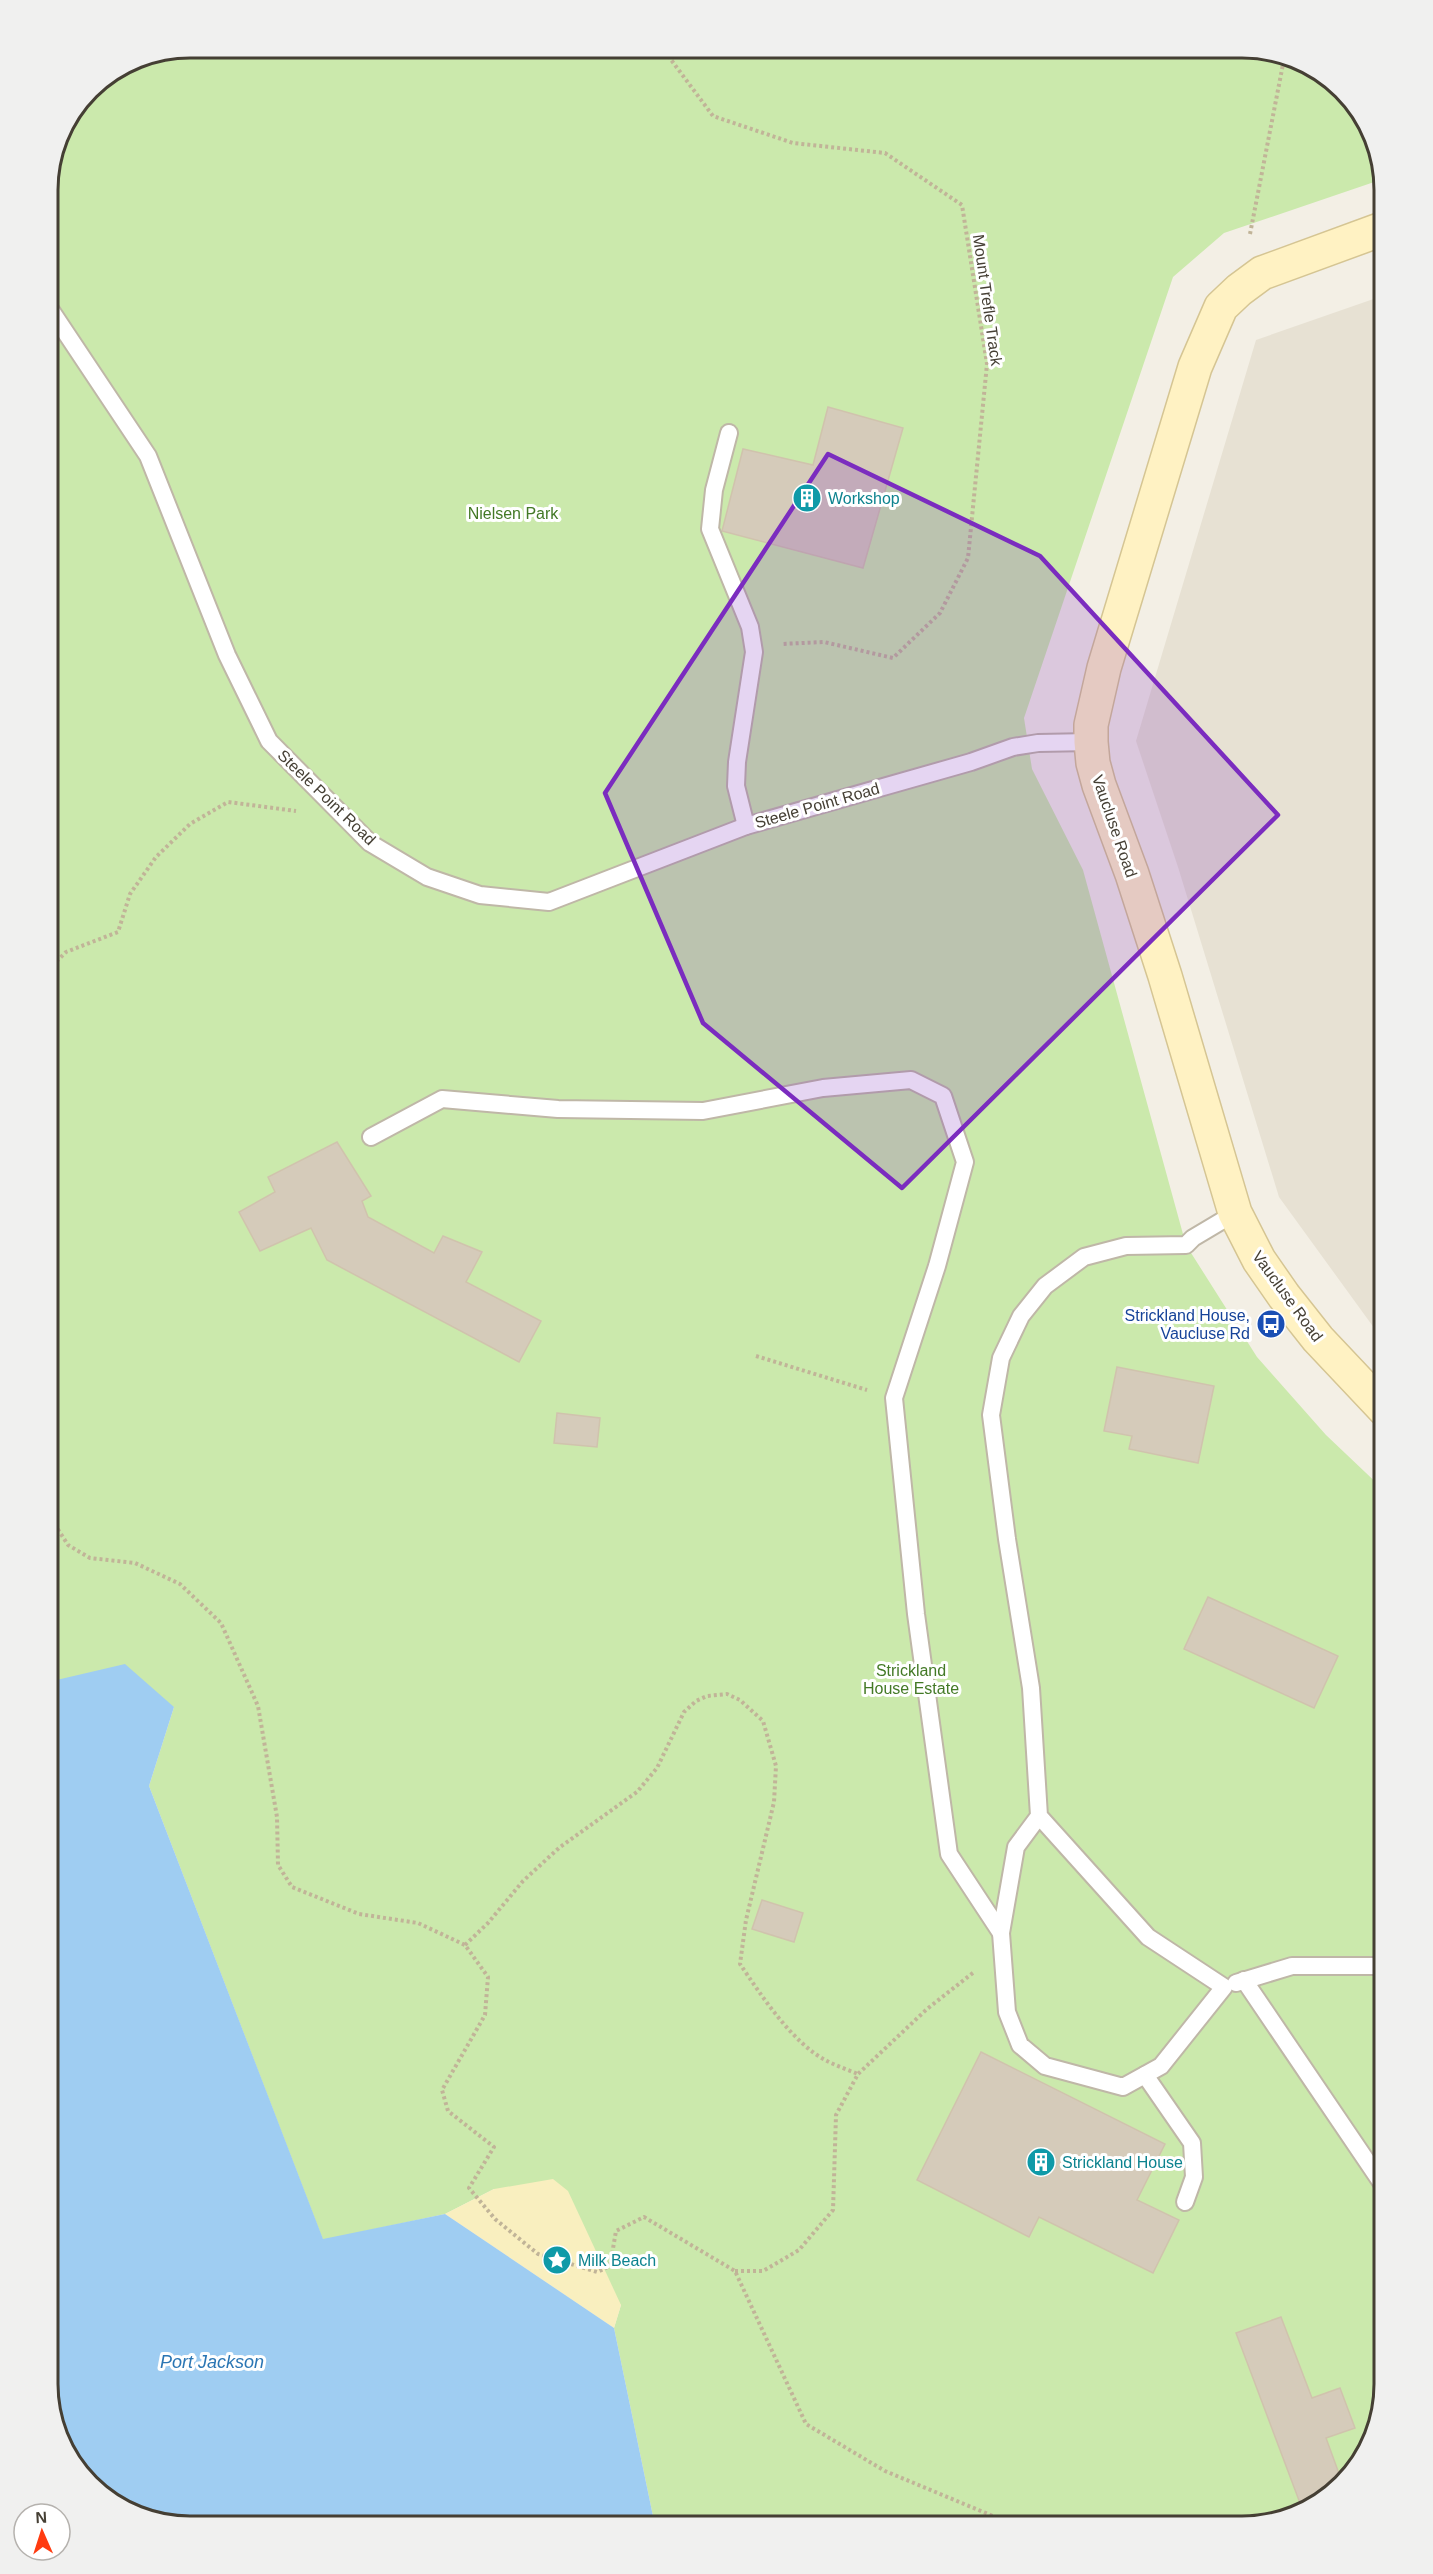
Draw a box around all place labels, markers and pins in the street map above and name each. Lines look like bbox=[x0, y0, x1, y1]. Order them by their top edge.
building icon: Workshop bbox=[791, 482, 823, 514]
place label: Workshop bbox=[828, 490, 900, 507]
place label: Strickland House, Vaucluse Rd bbox=[1125, 1307, 1250, 1342]
bus stop icon: Strickland House, Vaucluse Rd bbox=[1255, 1308, 1287, 1340]
building icon: Strickland House bbox=[1025, 2146, 1057, 2178]
place label: Strickland House bbox=[1062, 2154, 1183, 2171]
place icon: Milk Beach bbox=[541, 2244, 573, 2276]
place label: Milk Beach bbox=[578, 2252, 656, 2269]

